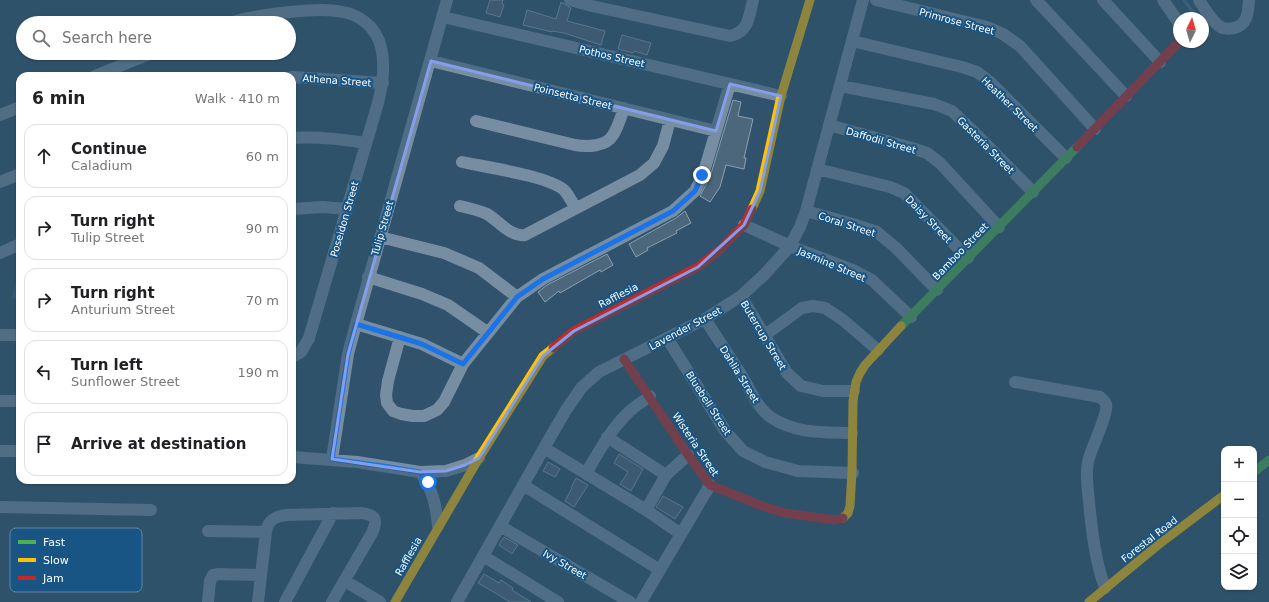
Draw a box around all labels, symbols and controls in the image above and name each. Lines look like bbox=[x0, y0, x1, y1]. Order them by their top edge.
street label: Primrose Street bbox=[918, 6, 996, 37]
north arrow bbox=[1173, 12, 1209, 48]
search box bbox=[16, 16, 296, 60]
icon: search bbox=[30, 27, 52, 49]
text: Search here bbox=[62, 29, 152, 47]
street label: Pothos Street bbox=[578, 44, 646, 69]
street label: Athena Street bbox=[302, 73, 372, 88]
street label: Heather Street bbox=[979, 75, 1040, 134]
street label: Poinsetta Street bbox=[533, 81, 613, 111]
text: 6 min bbox=[32, 88, 85, 108]
text: Walk · 410 m bbox=[195, 91, 280, 106]
street label: Gasteria Street bbox=[955, 115, 1016, 176]
street label: Daffodil Street bbox=[845, 125, 917, 156]
text: Continue bbox=[71, 140, 147, 158]
icon: ahead bbox=[33, 145, 55, 167]
text: 60 m bbox=[246, 149, 279, 164]
text: Caladium bbox=[71, 158, 132, 173]
route end bbox=[693, 166, 711, 184]
street label: Poseidon Street bbox=[328, 180, 361, 258]
street label: Daisy Street bbox=[903, 193, 954, 245]
street label: Tulip Street bbox=[369, 199, 396, 258]
street label: Coral Street bbox=[817, 210, 877, 239]
text: Turn right bbox=[71, 212, 155, 230]
icon: right bbox=[33, 217, 55, 239]
text: 90 m bbox=[246, 221, 279, 236]
street label: Bamboo Street bbox=[930, 221, 990, 282]
text: Tulip Street bbox=[71, 230, 144, 245]
street label: Jasmine Street bbox=[795, 245, 868, 284]
street label: Rafflesia bbox=[597, 281, 640, 310]
text: Turn right bbox=[71, 284, 155, 302]
icon: right bbox=[33, 289, 55, 311]
text: 70 m bbox=[246, 293, 279, 308]
street label: Butercup Street bbox=[739, 299, 789, 372]
text: Anturium Street bbox=[71, 302, 175, 317]
street label: Lavender Street bbox=[647, 305, 723, 352]
street label: Dahlia Street bbox=[718, 344, 762, 405]
text: Turn left bbox=[71, 356, 143, 374]
icon: left bbox=[33, 361, 55, 383]
text: 190 m bbox=[237, 365, 279, 380]
street label: Bluebell Street bbox=[684, 369, 733, 437]
text: Sunflower Street bbox=[71, 374, 179, 389]
street label: Wisteria Street bbox=[670, 410, 721, 478]
icon: arrive bbox=[33, 433, 55, 455]
text: Arrive at destination bbox=[71, 435, 246, 453]
map controls bbox=[1221, 446, 1257, 590]
button: + bbox=[1221, 446, 1257, 482]
route start bbox=[419, 473, 437, 491]
button: − bbox=[1221, 482, 1257, 518]
street label: Forestal Road bbox=[1119, 514, 1179, 565]
button: locate bbox=[1221, 518, 1257, 554]
legend bbox=[10, 528, 142, 592]
street label: Rafflesia bbox=[393, 535, 424, 578]
text: Fast bbox=[43, 536, 66, 549]
street label: Ivy Street bbox=[541, 548, 589, 581]
text: Slow bbox=[43, 554, 69, 567]
button: layers bbox=[1221, 554, 1257, 590]
text: Jam bbox=[42, 572, 64, 585]

